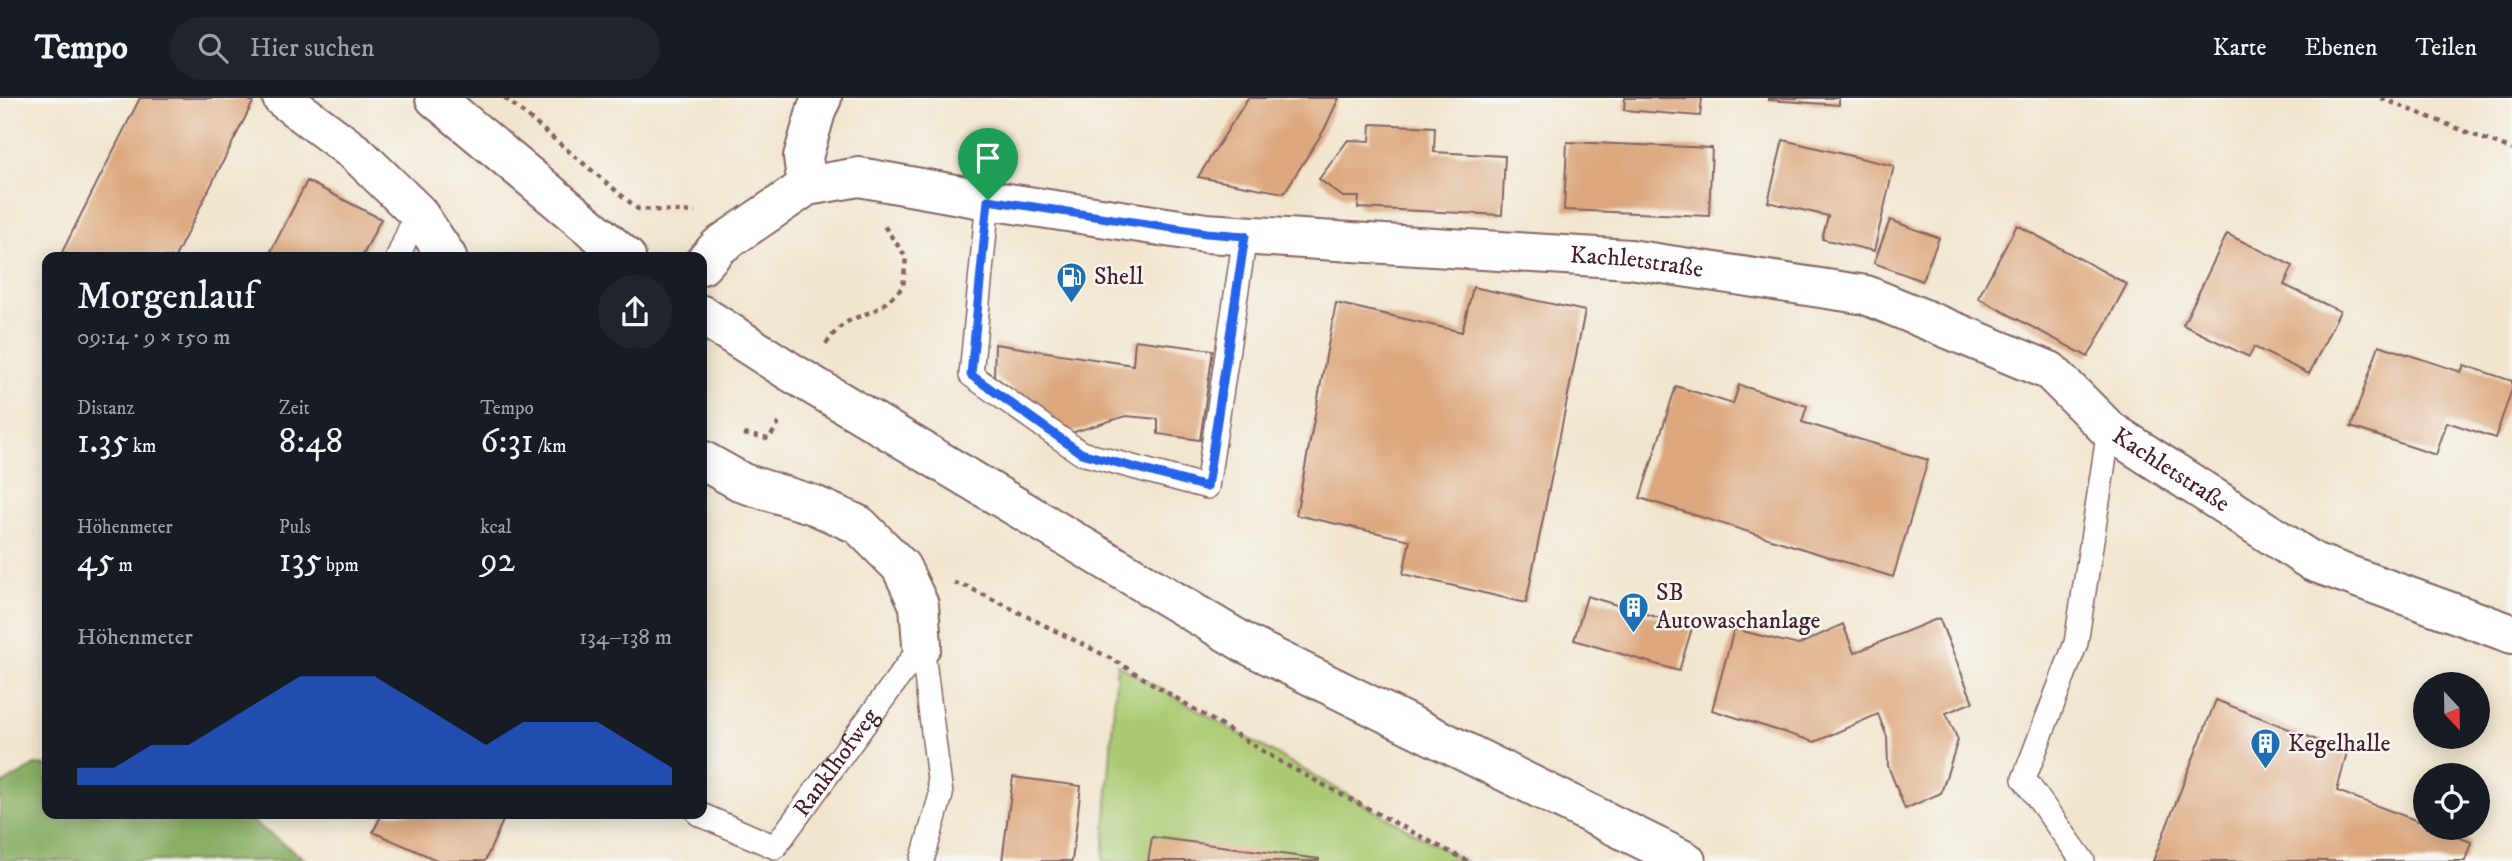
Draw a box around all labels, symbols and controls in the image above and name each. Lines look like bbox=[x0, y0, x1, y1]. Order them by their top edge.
search box bbox=[170, 17, 660, 80]
text: Tempo bbox=[35, 28, 128, 69]
icon: search bbox=[194, 29, 232, 67]
text: Hier suchen bbox=[250, 32, 375, 65]
text: Karte bbox=[2213, 33, 2266, 63]
text: Ebenen bbox=[2304, 33, 2378, 63]
text: Teilen bbox=[2416, 33, 2477, 63]
pin bbox=[958, 128, 1018, 200]
icon: arrive bbox=[969, 139, 1007, 177]
street label: Kachletstraße bbox=[1569, 240, 1705, 285]
fuel station icon: Shell bbox=[1054, 260, 1088, 304]
place label: Shell bbox=[1094, 262, 1144, 292]
text: Morgenlauf bbox=[77, 273, 256, 321]
button: share bbox=[598, 275, 672, 349]
text: 09:14 · 9 × 150 m bbox=[77, 323, 231, 352]
text: Distanz bbox=[77, 397, 135, 420]
text: Zeit bbox=[279, 397, 310, 420]
text: Tempo bbox=[480, 397, 534, 420]
text: 1.35 bbox=[77, 420, 129, 464]
text: 8:48 bbox=[279, 420, 343, 464]
text: 6:31 bbox=[480, 420, 534, 464]
street label: Kachletstraße bbox=[2106, 421, 2235, 519]
text: km bbox=[129, 435, 156, 458]
text: /km bbox=[534, 435, 567, 458]
text: Höhenmeter bbox=[77, 516, 173, 539]
text: Puls bbox=[279, 516, 311, 539]
text: kcal bbox=[480, 516, 512, 539]
text: 45 bbox=[77, 539, 114, 583]
text: 135 bbox=[279, 539, 322, 583]
text: 92 bbox=[480, 539, 515, 583]
text: m bbox=[114, 554, 133, 577]
text: bpm bbox=[322, 554, 359, 577]
place label: SB Autowaschanlage bbox=[1656, 578, 1820, 636]
building icon: SB Autowaschanlage bbox=[1616, 590, 1650, 634]
text: Höhenmeter bbox=[77, 623, 193, 652]
text: 134–138 m bbox=[579, 623, 672, 652]
north arrow bbox=[2413, 672, 2490, 749]
map controls bbox=[2413, 672, 2490, 840]
street label: Ranklhofweg bbox=[787, 702, 886, 823]
building icon: Kegelhalle bbox=[2248, 727, 2282, 771]
place label: Kegelhalle bbox=[2288, 729, 2390, 759]
button: locate bbox=[2413, 763, 2490, 840]

